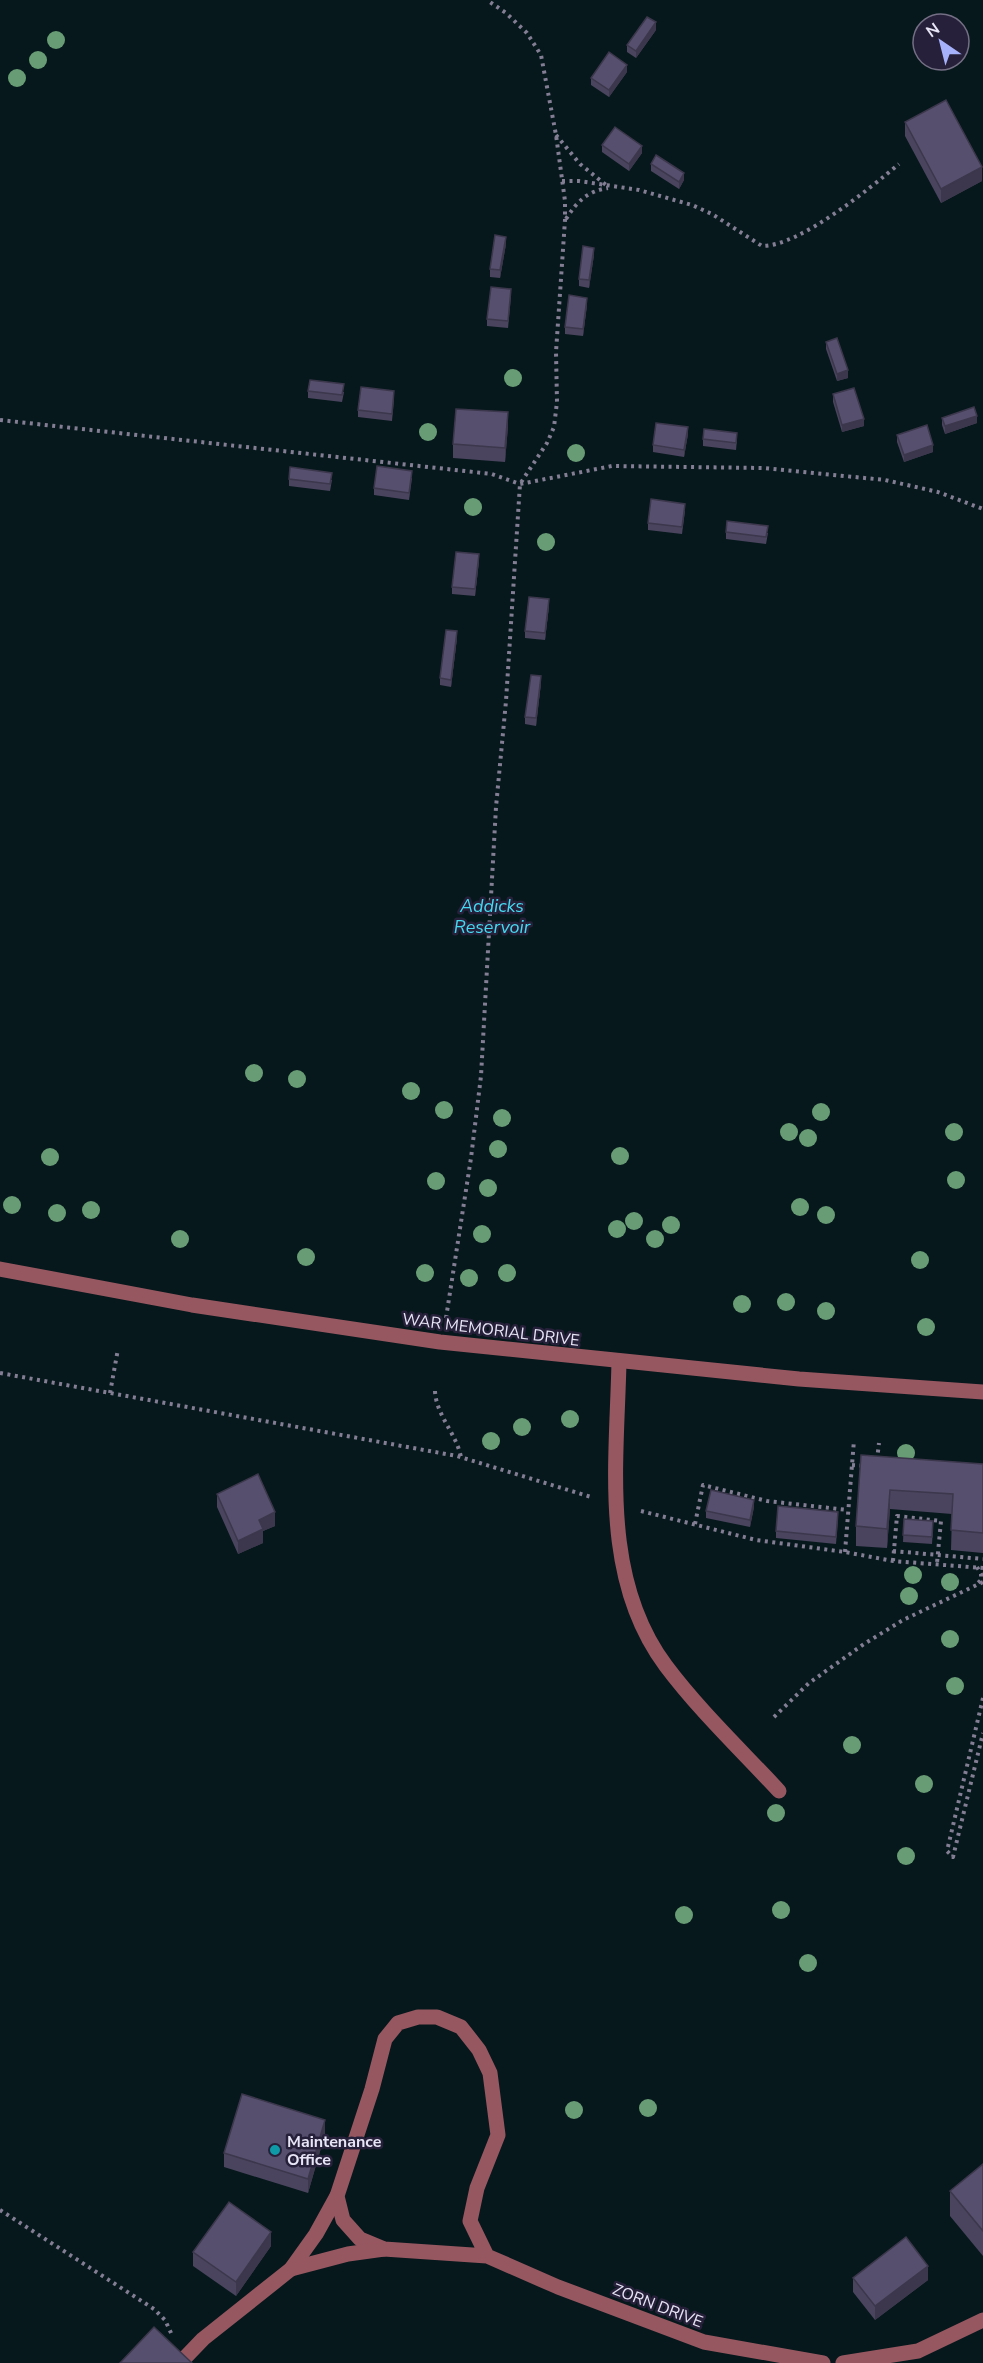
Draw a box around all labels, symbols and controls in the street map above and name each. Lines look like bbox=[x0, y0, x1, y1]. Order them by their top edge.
north arrow bbox=[911, 12, 971, 72]
text: N bbox=[922, 18, 944, 43]
water label: Addicks Reservoir bbox=[454, 894, 531, 939]
street label: WAR MEMORIAL DRIVE bbox=[401, 1308, 581, 1352]
place label: Maintenance Office bbox=[287, 2131, 382, 2171]
marker: Maintenance Office bbox=[268, 2143, 282, 2157]
street label: ZORN DRIVE bbox=[609, 2279, 706, 2333]

